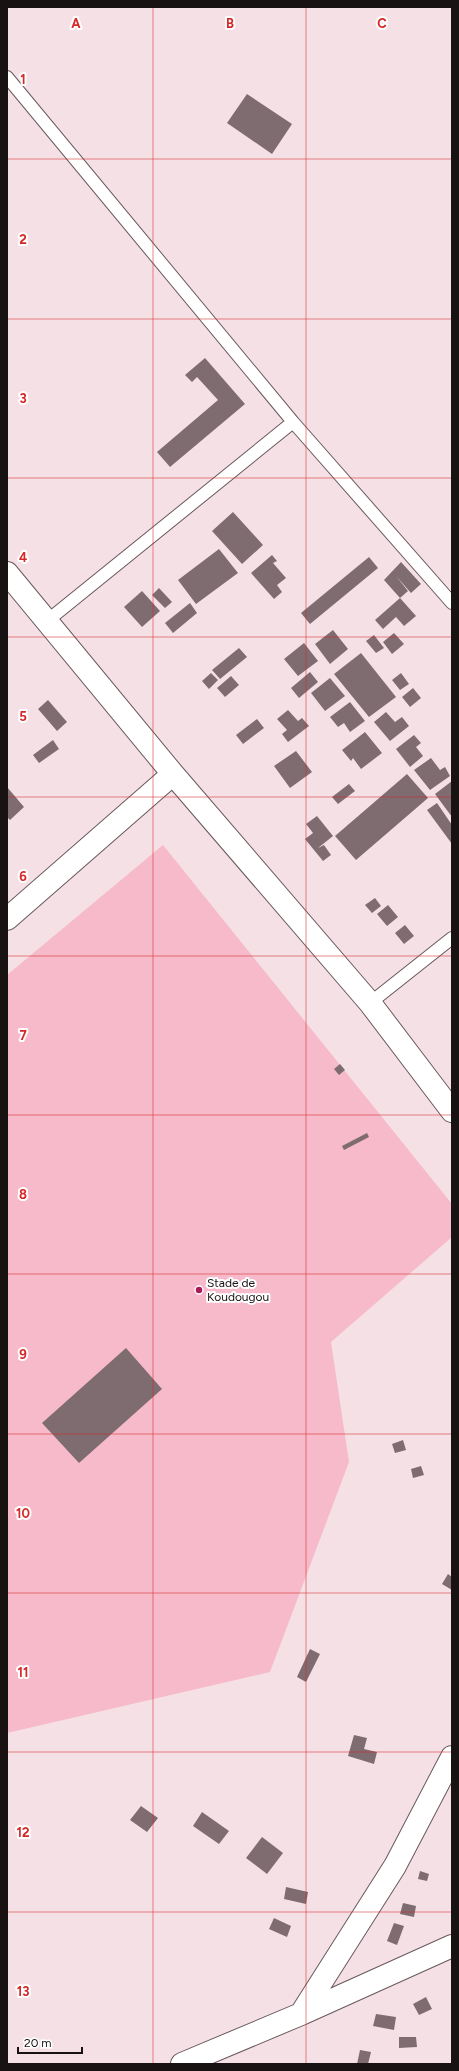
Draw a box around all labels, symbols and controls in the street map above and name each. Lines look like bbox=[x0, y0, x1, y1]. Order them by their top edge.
text: A bbox=[71, 16, 81, 31]
text: B bbox=[226, 16, 234, 31]
text: C bbox=[377, 16, 387, 31]
text: 1 bbox=[20, 72, 26, 87]
text: 2 bbox=[19, 232, 27, 247]
text: 3 bbox=[19, 391, 27, 406]
text: 4 bbox=[19, 550, 27, 565]
text: 5 bbox=[19, 709, 27, 724]
text: 6 bbox=[19, 869, 27, 884]
text: 7 bbox=[19, 1028, 27, 1043]
text: 8 bbox=[19, 1187, 27, 1202]
place label: Stade de Koudougou bbox=[207, 1276, 269, 1304]
marker: Stade de Koudougou bbox=[194, 1285, 204, 1295]
text: 9 bbox=[19, 1347, 27, 1362]
text: 10 bbox=[16, 1506, 30, 1521]
text: 11 bbox=[18, 1665, 28, 1680]
text: 12 bbox=[16, 1825, 30, 1840]
text: 13 bbox=[17, 1984, 29, 1999]
scale bar bbox=[18, 2029, 82, 2055]
text: 20 m bbox=[24, 2036, 52, 2050]

